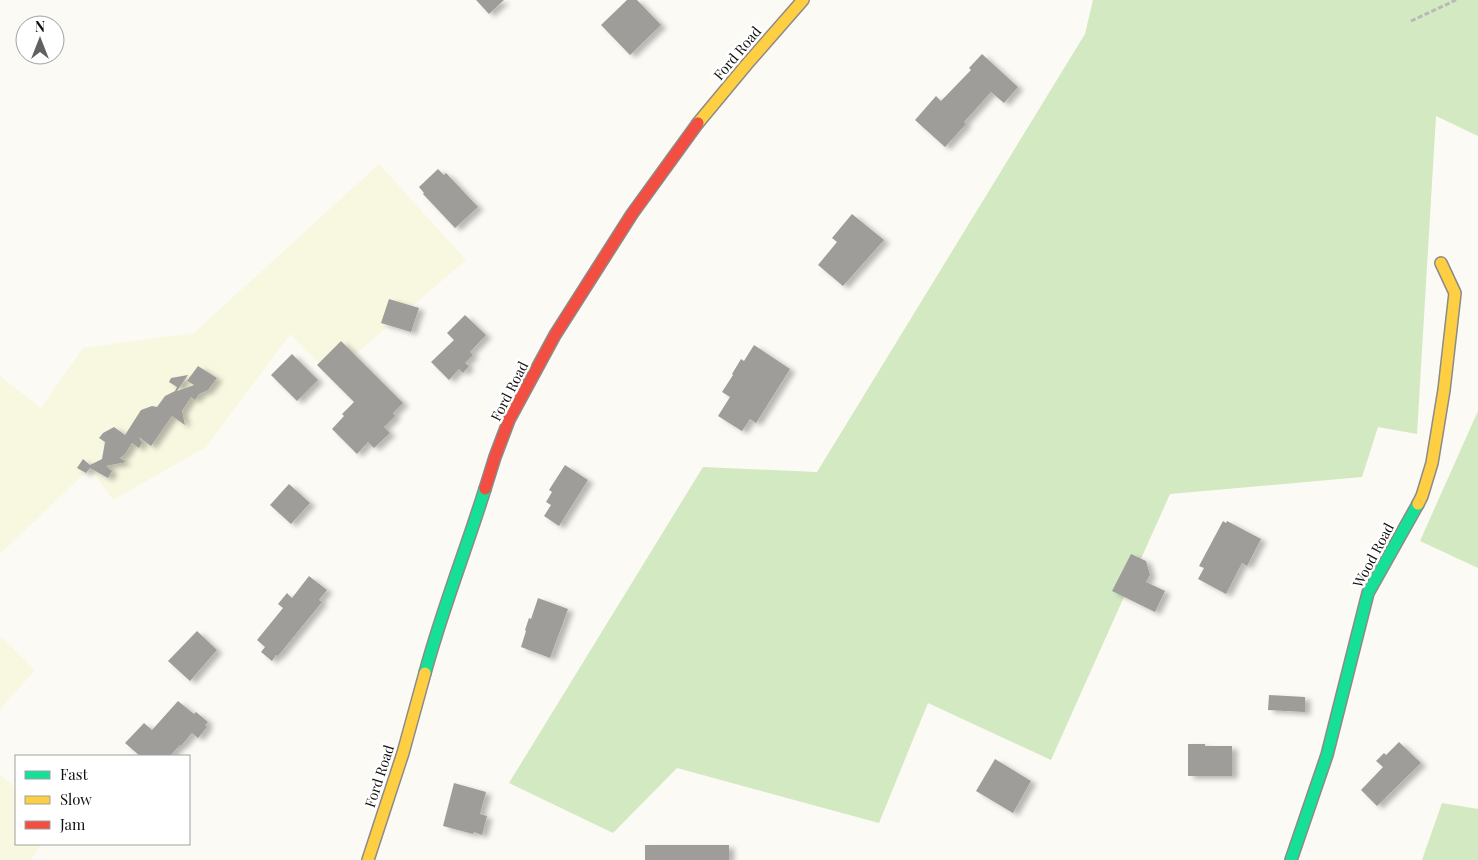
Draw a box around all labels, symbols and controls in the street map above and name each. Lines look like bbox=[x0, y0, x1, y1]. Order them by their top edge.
north arrow bbox=[15, 15, 65, 65]
text: N bbox=[35, 17, 45, 36]
street label: Ford Road bbox=[709, 22, 765, 84]
street label: Ford Road bbox=[486, 358, 532, 424]
street label: Wood Road bbox=[1348, 519, 1398, 591]
street label: Ford Road bbox=[360, 742, 398, 810]
legend bbox=[15, 755, 190, 845]
text: Fast bbox=[60, 764, 89, 784]
text: Slow bbox=[60, 789, 92, 809]
text: Jam bbox=[59, 814, 86, 834]

